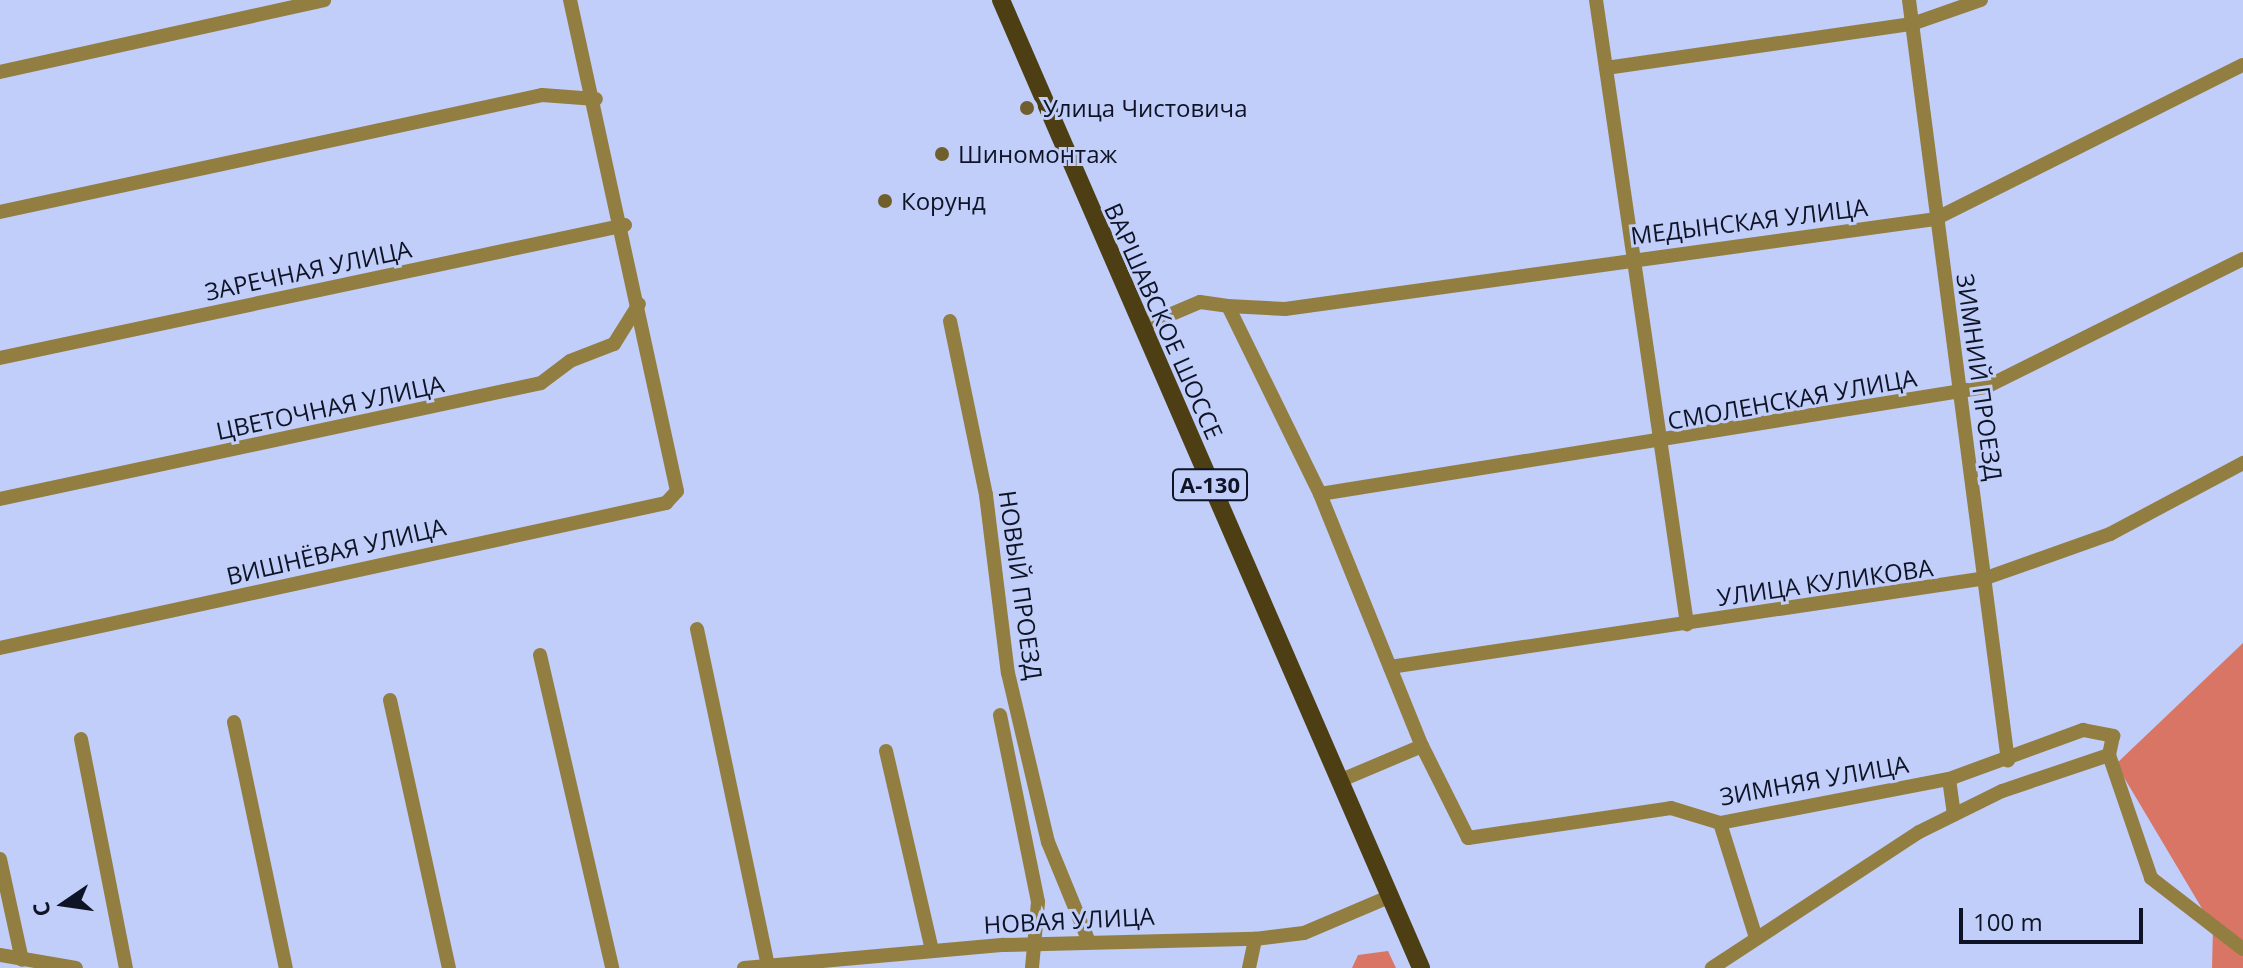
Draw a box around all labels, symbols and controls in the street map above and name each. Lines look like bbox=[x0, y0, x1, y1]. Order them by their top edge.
place label: Улица Чистовича bbox=[1043, 94, 1247, 122]
marker: Улица Чистовича bbox=[1018, 99, 1036, 117]
place label: Шиномонтаж bbox=[958, 140, 1117, 168]
marker: Шиномонтаж bbox=[933, 145, 951, 163]
place label: Корунд bbox=[901, 187, 986, 215]
marker: Корунд bbox=[876, 192, 894, 210]
street label: МЕДЫНСКАЯ УЛИЦА bbox=[1629, 192, 1869, 250]
street label: ВАРШАВСКОЕ ШОССЕ bbox=[1099, 198, 1229, 444]
street label: ЗАРЕЧНАЯ УЛИЦА bbox=[202, 234, 414, 306]
street label: ЗИМНИЙ ПРОЕЗД bbox=[1951, 272, 2009, 482]
street label: СМОЛЕНСКАЯ УЛИЦА bbox=[1665, 363, 1919, 435]
street label: ЦВЕТОЧНАЯ УЛИЦА bbox=[213, 369, 447, 445]
road number: А-130 bbox=[1172, 467, 1248, 503]
street label: НОВЫЙ ПРОЕЗД bbox=[993, 488, 1049, 682]
street label: ВИШНЁВАЯ УЛИЦА bbox=[223, 512, 449, 590]
street label: УЛИЦА КУЛИКОВА bbox=[1715, 553, 1935, 611]
street label: ЗИМНЯЯ УЛИЦА bbox=[1718, 749, 1910, 811]
north arrow bbox=[24, 864, 104, 944]
scale bar bbox=[1963, 892, 2147, 942]
text: С bbox=[24, 899, 57, 920]
street label: НОВАЯ УЛИЦА bbox=[983, 901, 1155, 939]
text: 100 m bbox=[1973, 905, 2043, 938]

